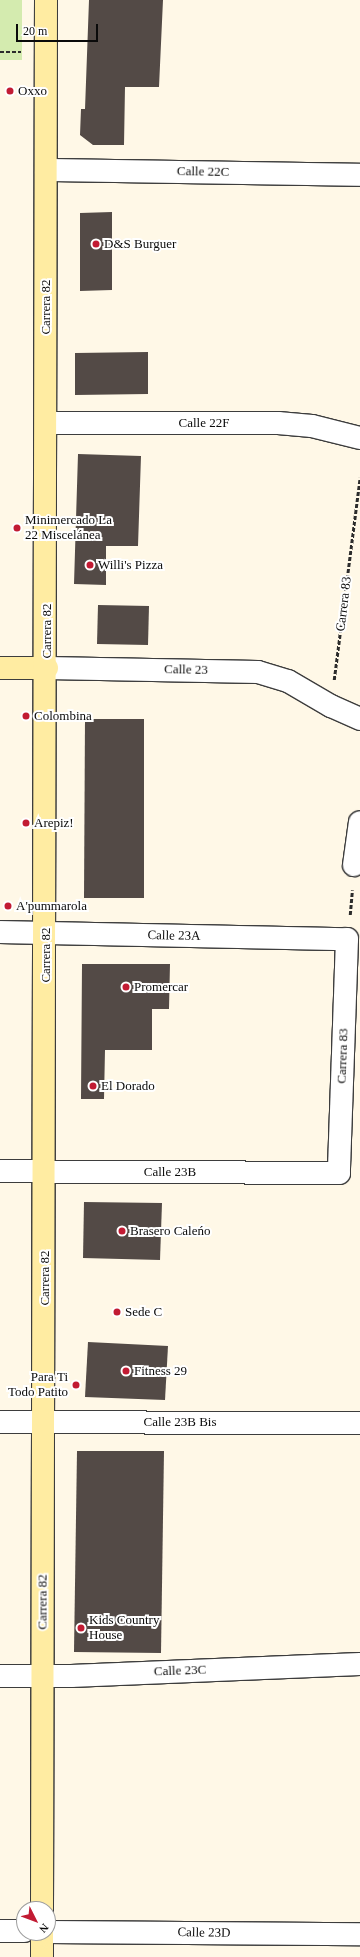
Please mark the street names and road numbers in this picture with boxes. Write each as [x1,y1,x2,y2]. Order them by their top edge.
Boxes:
street label: Calle 22C [177,164,229,180]
street label: Carrera 82 [38,279,54,335]
street label: Calle 22F [179,415,229,431]
street label: Carrera 83 [333,576,355,632]
street label: Carrera 82 [39,603,55,659]
street label: Calle 23 [164,662,208,678]
street label: Carrera 82 [38,927,54,983]
street label: Calle 23A [147,928,201,944]
street label: Carrera 83 [334,1028,352,1084]
street label: Calle 23B [144,1164,196,1180]
street label: Carrera 82 [37,1250,53,1306]
street label: Calle 23B Bis [144,1414,216,1430]
street label: Carrera 82 [35,1574,51,1630]
street label: Calle 23C [154,1662,206,1680]
street label: Calle 23D [177,1925,231,1941]

